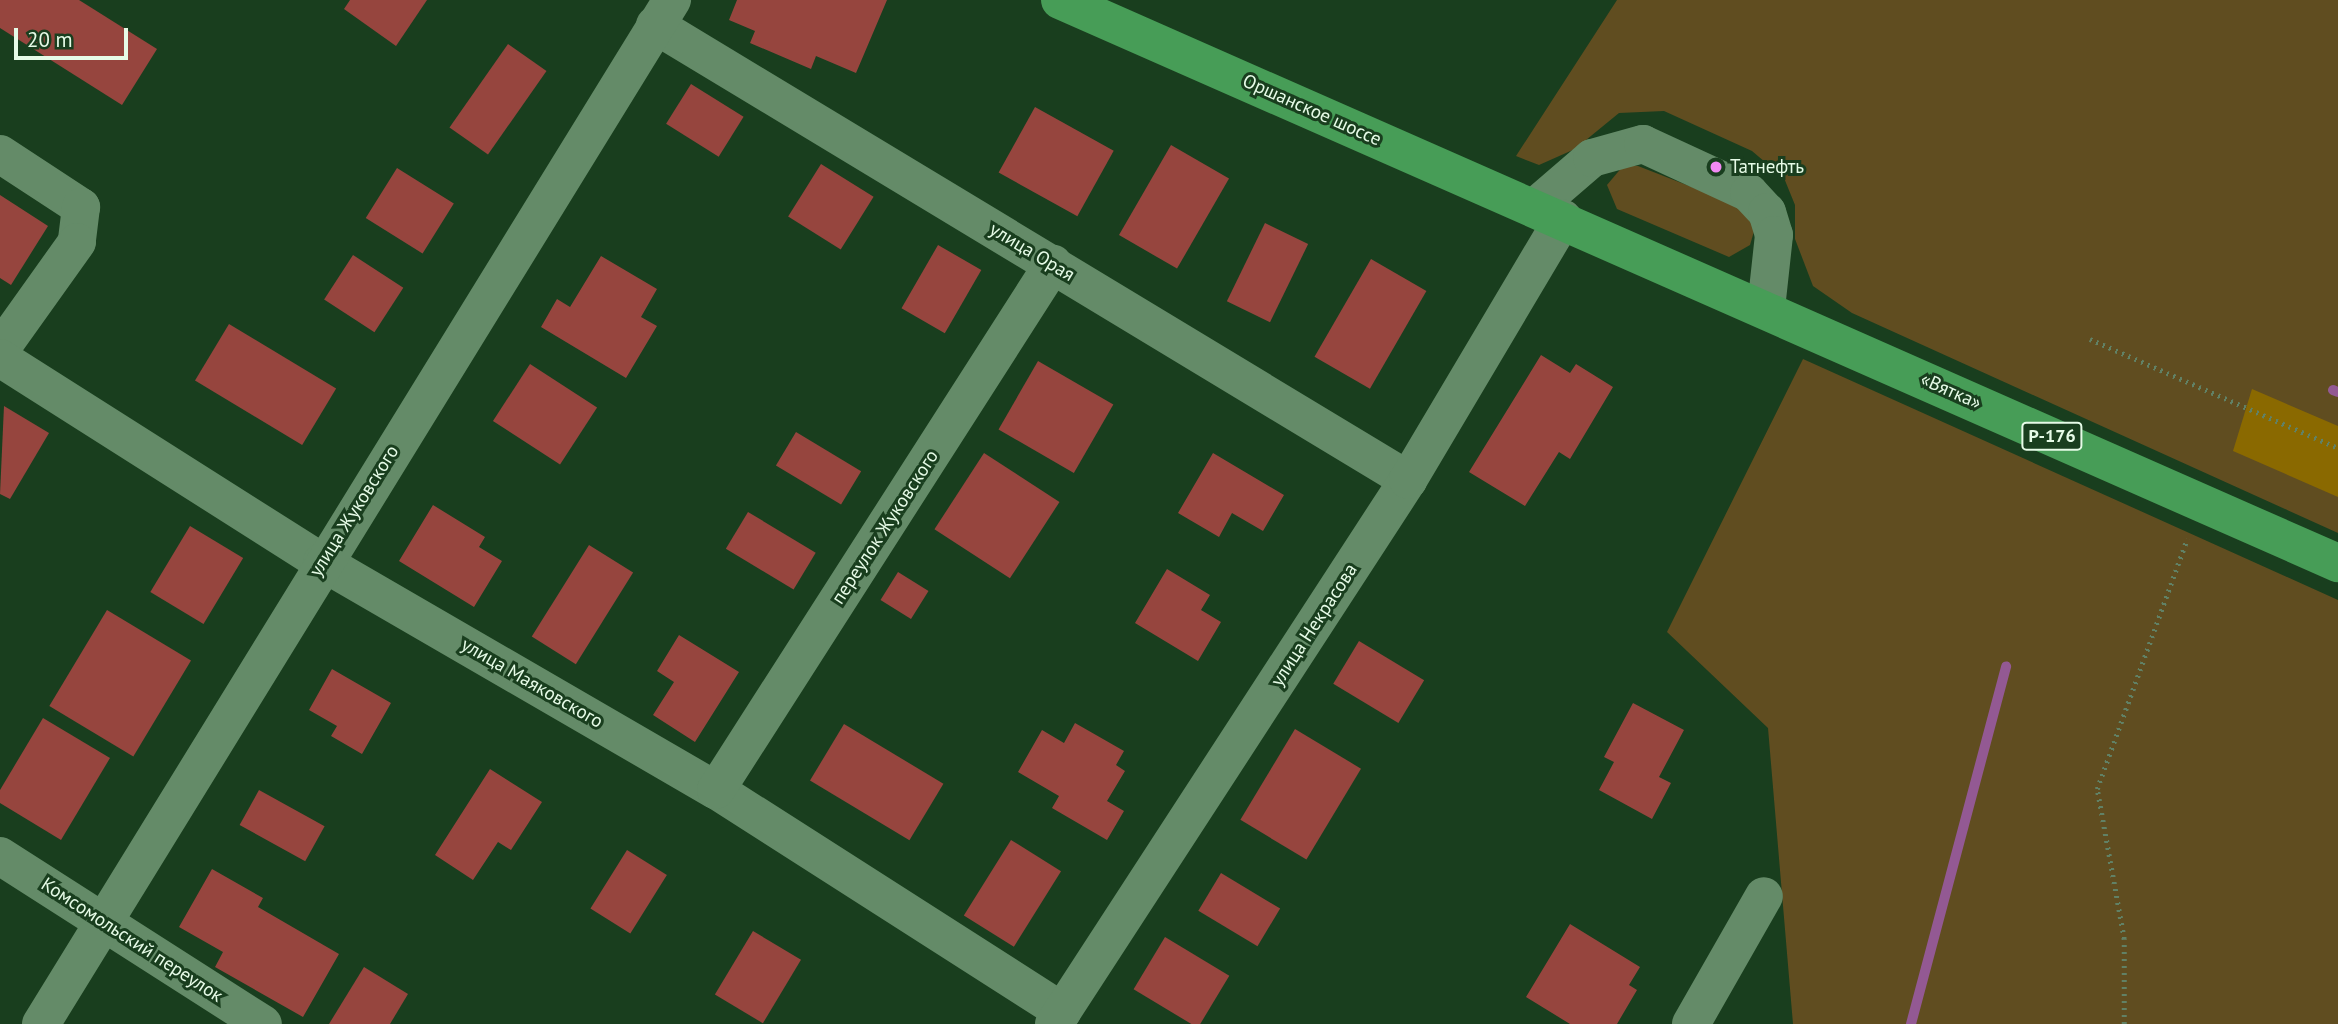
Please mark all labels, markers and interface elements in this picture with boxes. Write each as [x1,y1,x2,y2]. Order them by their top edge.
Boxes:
scale bar [18,14,131,58]
text: 20 m [27,26,73,53]
street label: Оршанское шоссе [1239,69,1385,151]
place label: Татнефть [1730,156,1804,178]
marker: Татнефть [1708,159,1724,175]
street label: улица Орая [985,218,1079,286]
street label: «Вятка» [1917,367,1985,415]
road number: Р-176 [2021,422,2084,450]
street label: улица Жуковского [304,441,404,581]
street label: переулок Жуковского [827,446,943,608]
street label: улица Некрасова [1266,559,1362,691]
street label: улица Маяковского [457,633,607,733]
street label: Комсомольский переулок [37,873,227,1007]

